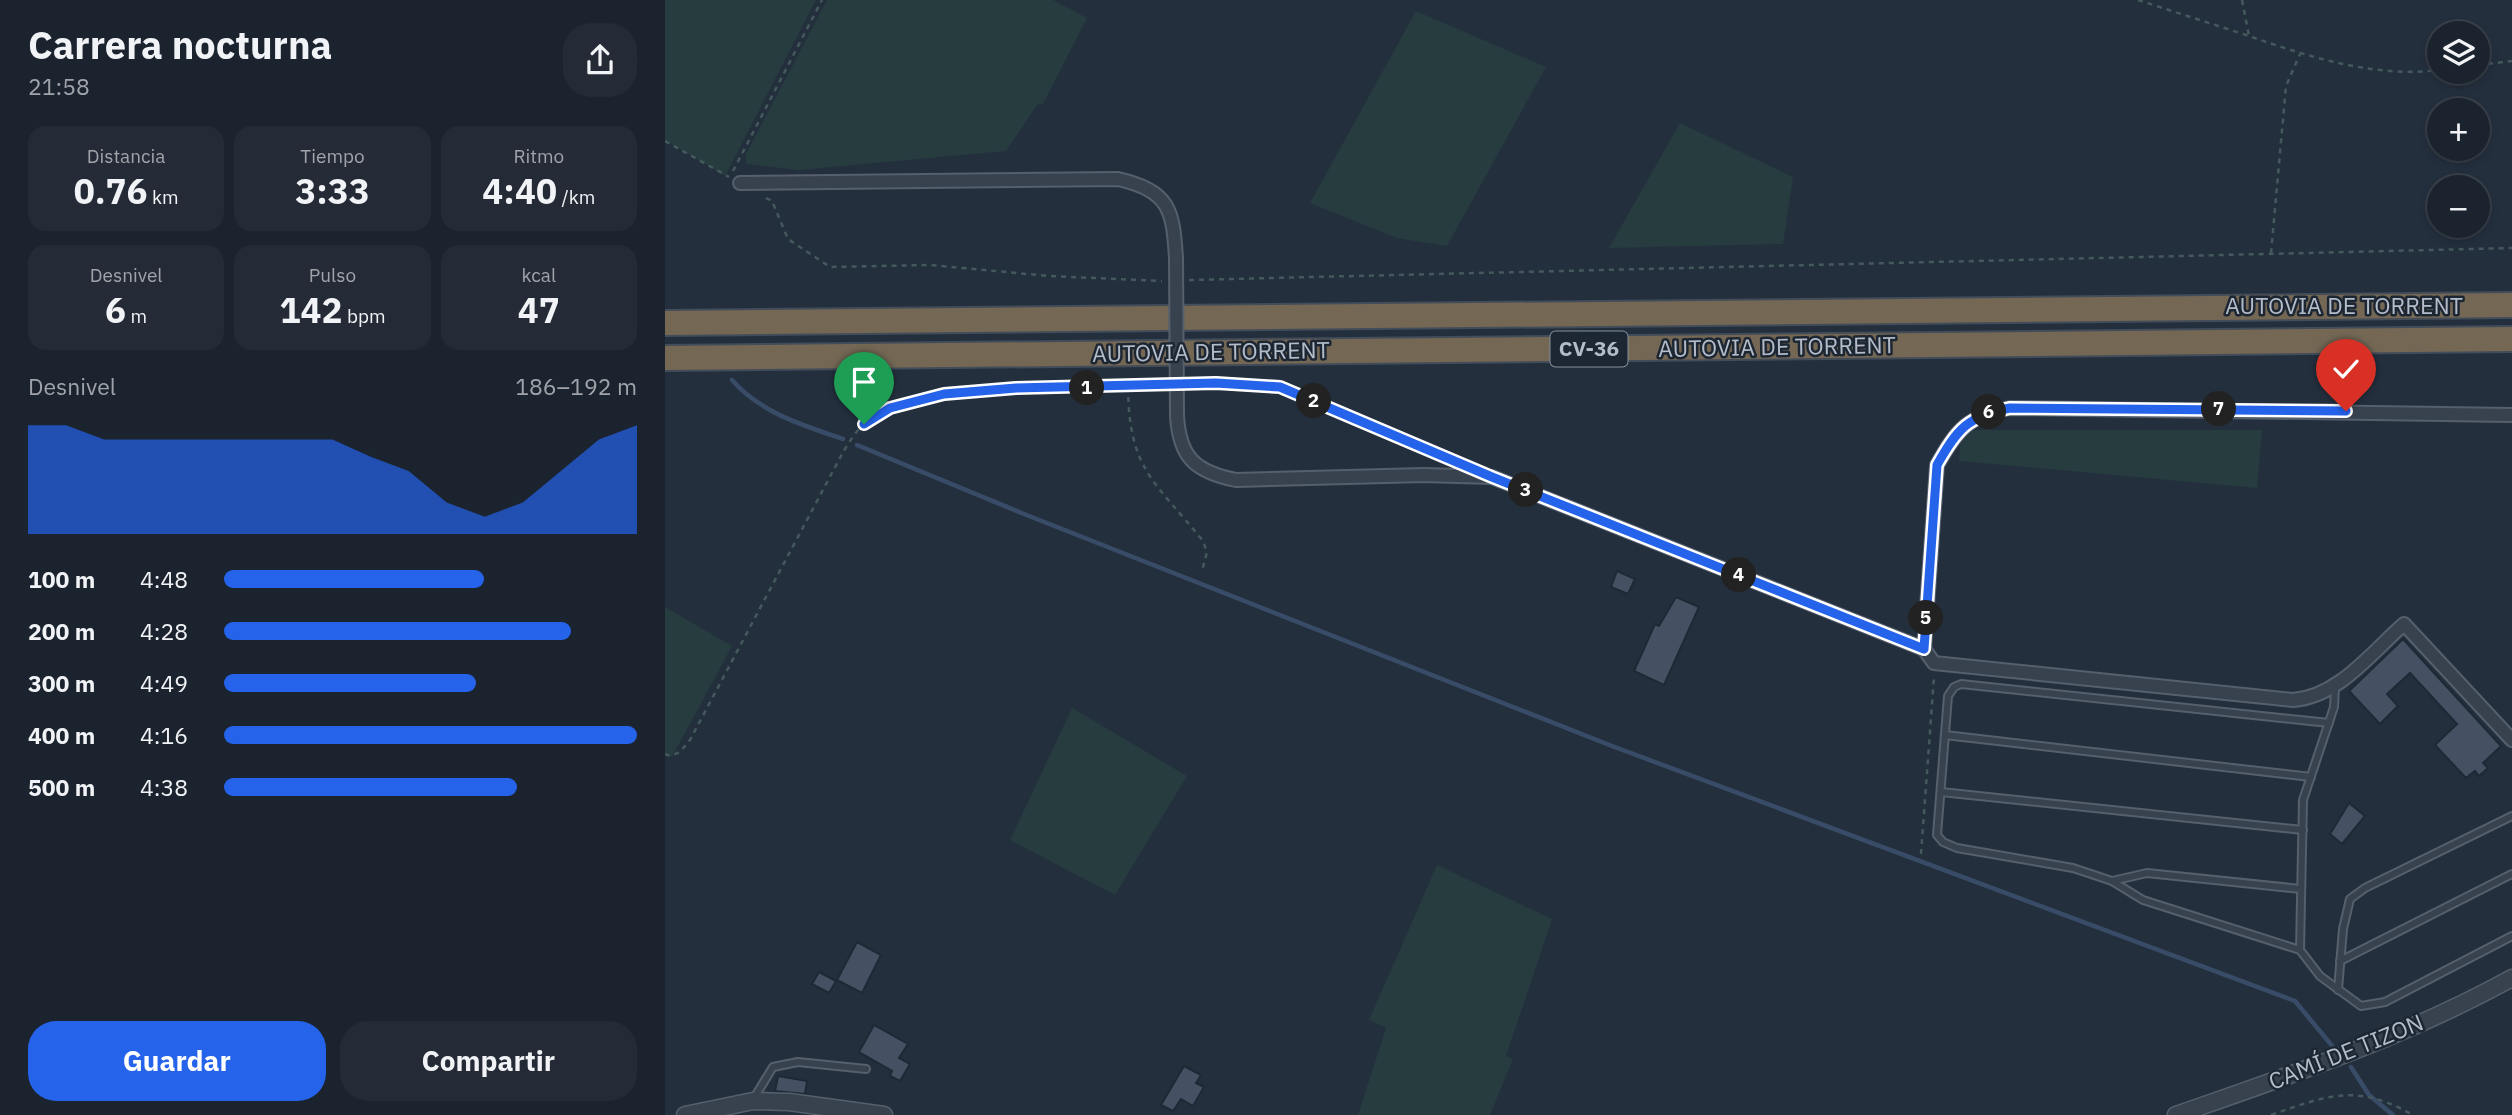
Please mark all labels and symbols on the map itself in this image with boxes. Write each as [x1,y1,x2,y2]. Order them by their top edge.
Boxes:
street label: AUTOVIA DE TORRENT [2225,290,2463,320]
street label: AUTOVIA DE TORRENT [1658,329,1896,363]
road number: CV-36 [1551,332,1627,366]
street label: AUTOVIA DE TORRENT [1092,334,1330,368]
pin [2316,339,2376,411]
pin [834,352,894,424]
pin: 1 [1069,370,1105,406]
pin: 2 [1297,384,1331,418]
pin: 7 [2201,392,2237,426]
pin: 6 [1971,394,2007,430]
pin: 3 [1509,472,1543,508]
pin: 4 [1721,558,1757,592]
pin: 5 [1909,600,1943,636]
street label: CAMÍ DE TIZON [2264,1006,2427,1096]

